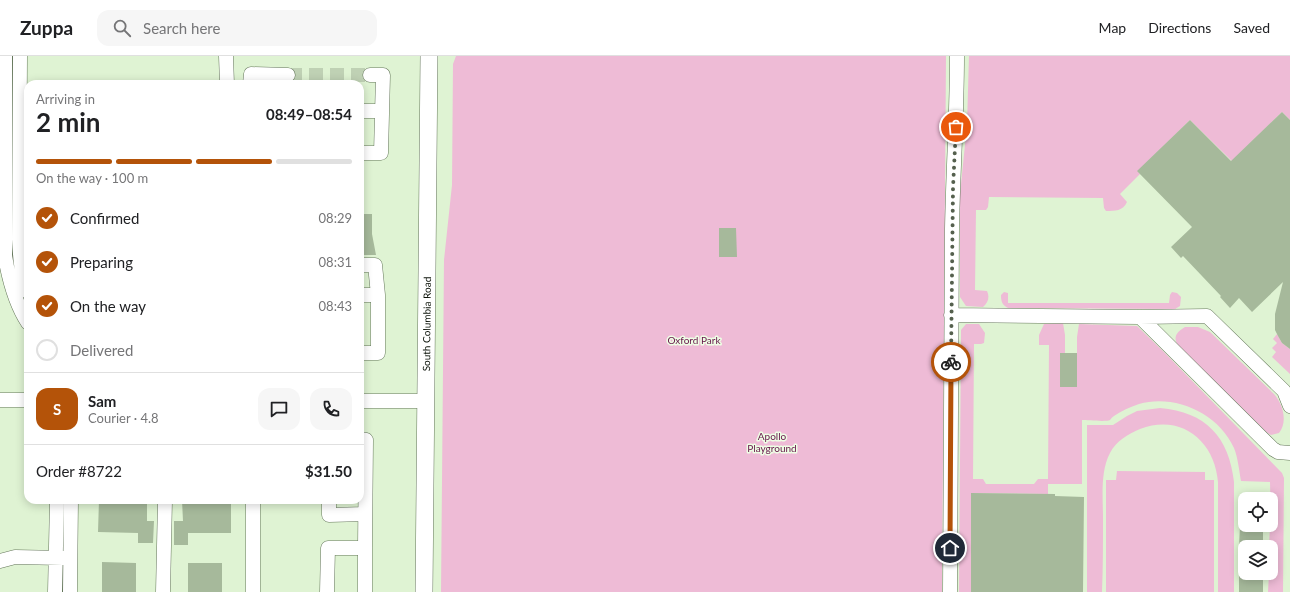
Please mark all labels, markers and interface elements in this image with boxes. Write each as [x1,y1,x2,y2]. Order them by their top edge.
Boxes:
search box [97,10,377,46]
text: Zuppa [20,16,73,39]
icon: search [111,17,133,39]
text: Search here [143,19,220,37]
text: Map [1099,19,1126,36]
text: Directions [1148,19,1211,36]
text: Saved [1233,19,1270,36]
text: Arriving in [36,91,95,107]
text: 08:49–08:54 [266,105,352,123]
text: 2 min [36,106,100,138]
pin [939,110,973,144]
icon: bag [945,116,967,138]
text: On the way · 100 m [36,170,148,186]
icon: check [36,207,58,229]
text: Confirmed [70,209,139,227]
text: 08:29 [319,210,352,226]
icon: check [36,251,58,273]
text: Preparing [70,253,133,271]
text: 08:31 [319,254,352,270]
street label: South Columbia Road [420,277,433,371]
icon: check [36,295,58,317]
text: On the way [70,297,146,315]
text: 08:43 [319,298,352,314]
park label: Oxford Park [668,334,721,346]
text: Delivered [70,341,133,359]
courier [931,342,971,382]
icon: bike [940,351,962,373]
button: chat [258,388,300,430]
button: phone [310,388,352,430]
text: Sam [88,392,116,410]
text: S [53,400,61,418]
text: Courier · 4.8 [88,410,159,426]
park label: Apollo Playground [747,430,797,454]
text: Order #8722 [36,462,122,480]
text: $31.50 [305,462,352,480]
map controls [1238,492,1278,580]
button: locate [1238,492,1278,532]
pin [933,531,967,565]
icon: home [939,537,961,559]
button: layers [1238,540,1278,580]

